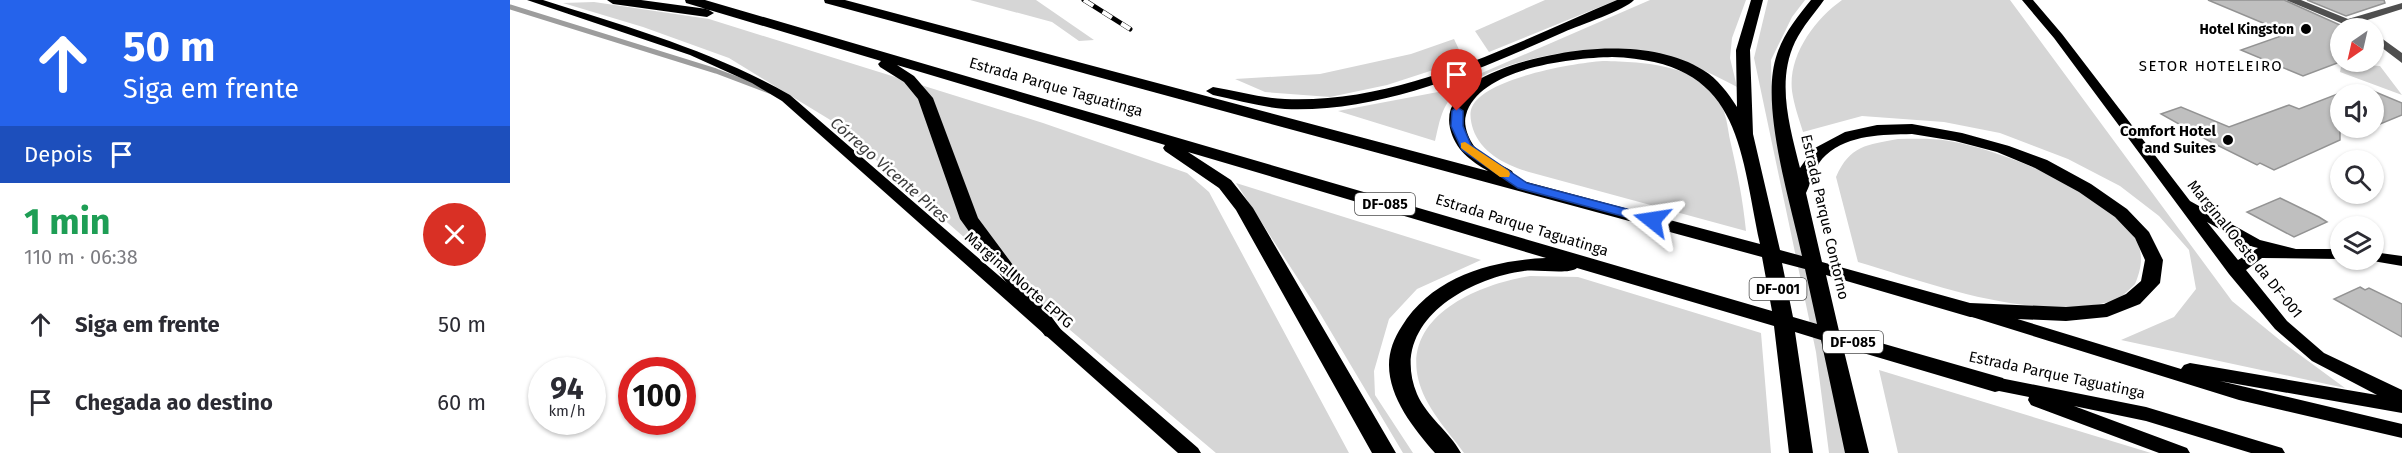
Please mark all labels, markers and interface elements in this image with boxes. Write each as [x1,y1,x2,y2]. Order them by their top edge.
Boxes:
north arrow [2330,18,2384,72]
map controls [2330,18,2384,270]
place label: Hotel Kingston [2200,21,2294,38]
text: 50 m [123,22,216,72]
marker: Hotel Kingston [2299,22,2313,36]
icon: ahead [24,24,102,102]
pin [1431,49,1482,111]
street label: Estrada Parque Taguatinga [967,54,1145,120]
district label: SETOR HOTELEIRO [2139,57,2283,75]
icon: arrive [1440,58,1473,91]
text: Siga em frente [123,73,299,105]
button: sound [2330,84,2384,138]
water label: Córrego Vicente Pires [827,113,953,227]
place label: Comfort Hotel and Suites [2120,122,2217,157]
street label: Estrada Parque Contorno [1797,133,1853,301]
marker: Comfort Hotel and Suites [2221,133,2235,147]
icon: arrive [105,138,138,171]
text: Depois [24,141,93,168]
button: search [2330,150,2384,204]
street label: Marginal Oeste da DF-001 [2184,176,2306,322]
position arrow [1620,188,1684,252]
street label: Estrada Parque Taguatinga [1433,190,1611,260]
road number: DF-085 [1355,193,1415,215]
text: 1 min [24,200,111,244]
button: close [423,203,486,266]
button: layers [2330,216,2384,270]
street label: Marginal Norte EPTG [961,228,1077,332]
text: 110 m · 06:38 [24,245,138,269]
road number: DF-001 [1750,278,1806,300]
icon: ahead [24,308,57,341]
text: Siga em frente [75,311,220,338]
text: 50 m [438,311,486,338]
road number: DF-085 [1823,331,1883,353]
street label: Estrada Parque Taguatinga [1967,348,2147,402]
speed limit sign: 100 [618,357,696,435]
text: 94 [550,371,584,407]
icon: arrive [24,386,57,419]
text: Chegada ao destino [75,389,273,416]
text: 60 m [437,389,486,416]
text: km/h [548,402,586,420]

